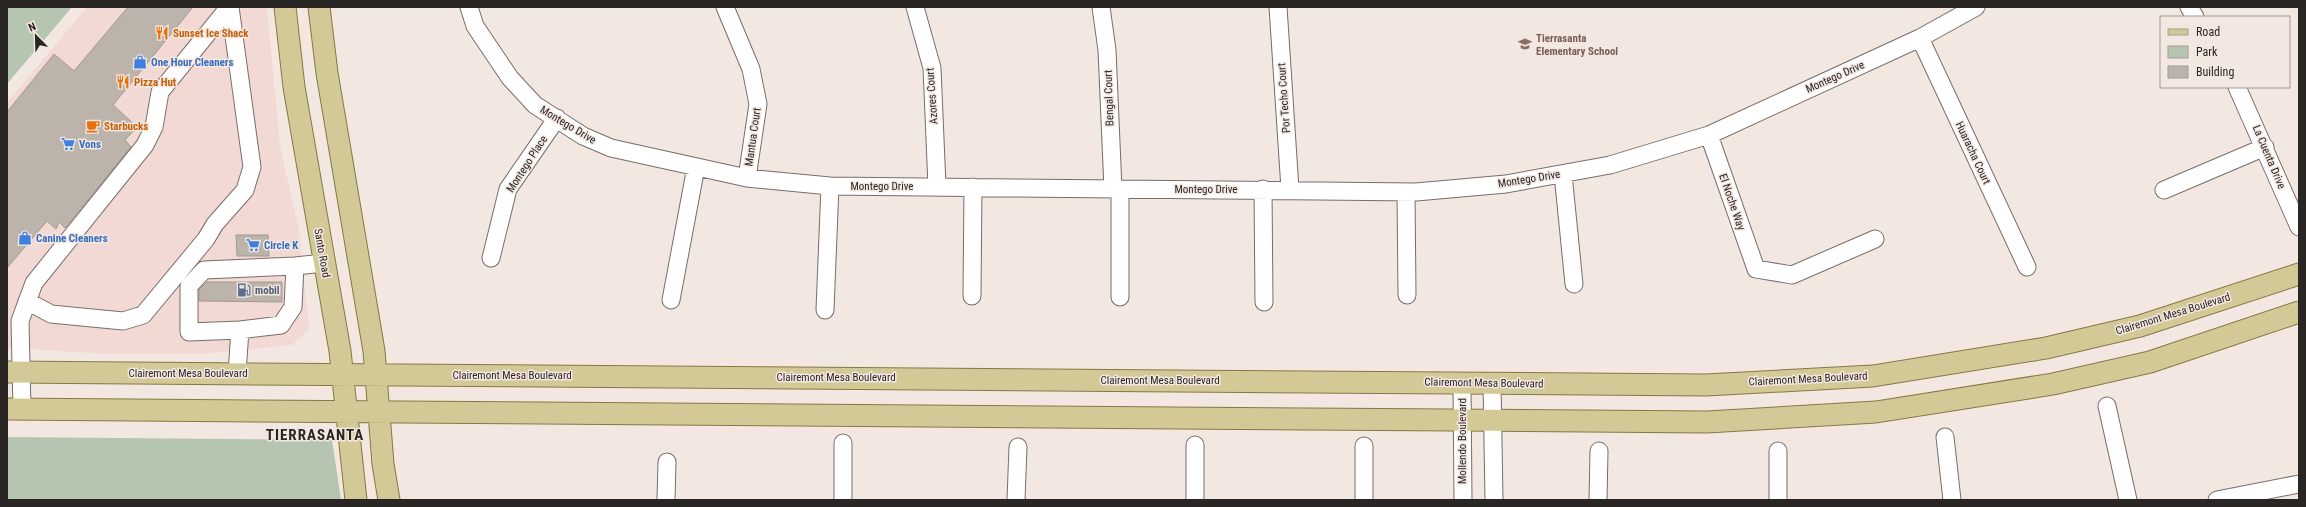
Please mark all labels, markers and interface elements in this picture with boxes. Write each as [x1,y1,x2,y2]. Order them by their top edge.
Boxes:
north arrow [16,16,56,56]
legend [2160,16,2290,88]
text: N [27,20,38,35]
restaurant icon: Sunset Ice Shack [154,25,170,41]
text: Road [2196,25,2220,39]
place label: Sunset Ice Shack [173,27,249,40]
place label: Tierrasanta Elementary School [1536,32,1618,58]
school or university icon: Tierrasanta Elementary School [1517,36,1533,52]
text: Park [2196,45,2218,59]
shop icon: One Hour Cleaners [132,54,148,70]
place label: One Hour Cleaners [151,56,233,69]
street label: Montego Drive [1804,58,1866,96]
street label: Por Techo Court [1275,63,1293,133]
text: Building [2196,65,2234,79]
street label: Azores Court [924,67,940,125]
street label: Bengal Court [1102,70,1116,126]
restaurant icon: Pizza Hut [115,74,131,90]
place label: Pizza Hut [134,76,177,89]
street label: Montego Drive [538,103,598,147]
street label: Mantua Court [742,107,764,167]
cafe icon: Starbucks [85,118,101,134]
street label: Huaracha Court [1953,119,1993,187]
place label: Starbucks [104,120,148,133]
street label: La Cuenta Drive [2250,123,2288,191]
street label: Montego Place [504,133,550,195]
supermarket icon: Vons [60,136,76,152]
place label: Vons [79,138,101,151]
street label: Montego Drive [1497,168,1561,190]
street label: El Noche Way [1716,172,1748,232]
street label: Montego Drive [851,180,914,193]
street label: Montego Drive [1175,183,1238,196]
street label: Santo Road [311,227,333,279]
shop icon: Canine Cleaners [17,230,33,246]
place label: Canine Cleaners [36,232,108,245]
supermarket icon: Circle K [245,237,261,253]
place label: Circle K [264,239,299,252]
fuel station icon: mobil [236,282,252,298]
place label: mobil [255,284,280,297]
street label: Clairemont Mesa Boulevard [2114,290,2232,338]
street label: Clairemont Mesa Boulevard [128,367,248,380]
street label: Clairemont Mesa Boulevard [452,369,572,382]
street label: Clairemont Mesa Boulevard [1748,369,1868,389]
street label: Clairemont Mesa Boulevard [776,371,896,384]
street label: Clairemont Mesa Boulevard [1100,374,1220,387]
street label: Clairemont Mesa Boulevard [1424,375,1544,391]
street label: Mollendo Boulevard [1456,398,1469,484]
district label: TIERRASANTA [266,426,364,444]

